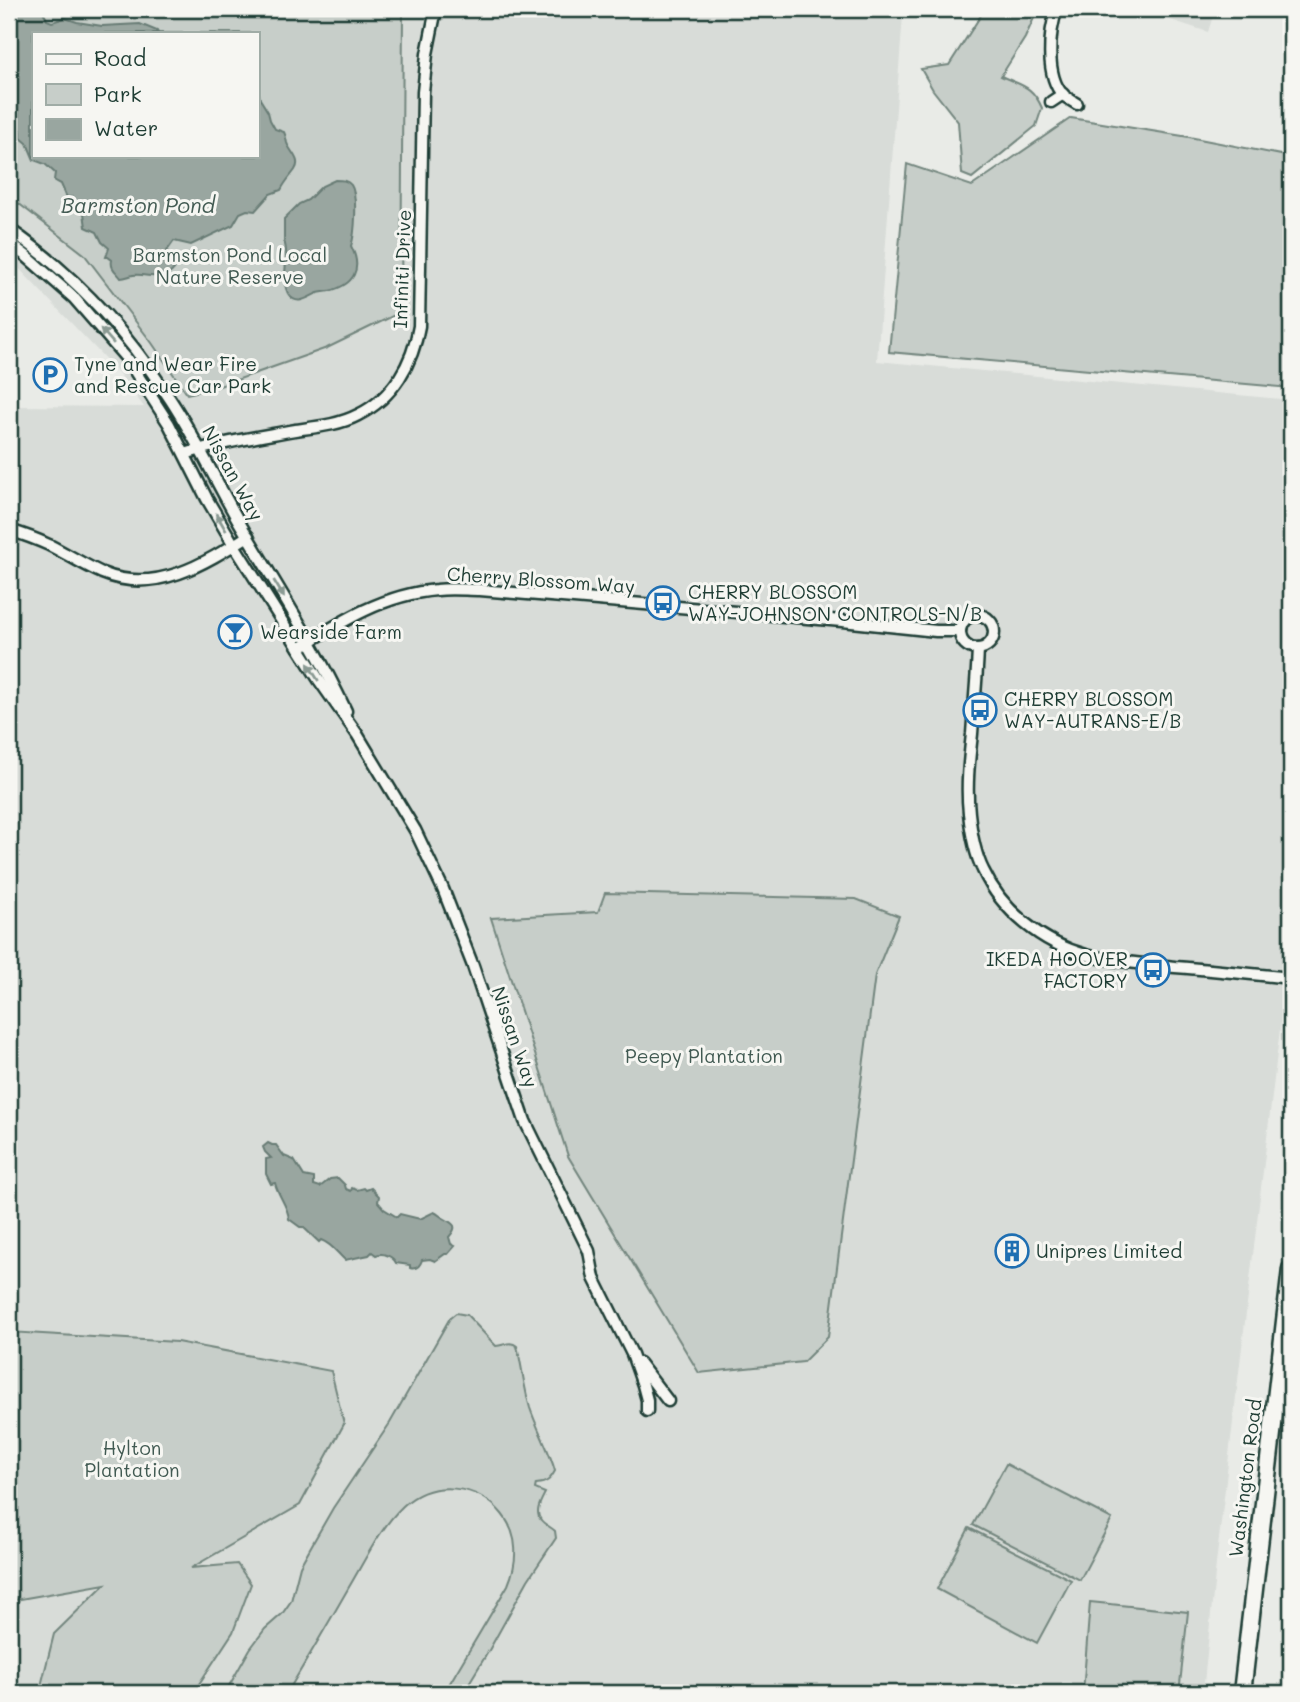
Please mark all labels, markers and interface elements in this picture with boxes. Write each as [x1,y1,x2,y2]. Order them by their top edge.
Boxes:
legend [32,32,259,158]
text: Road [94,44,146,71]
text: Park [94,80,142,107]
text: Water [94,114,158,141]
water label: Barmston Pond [61,191,217,218]
street label: Infiniti Drive [387,209,416,329]
park label: Barmston Pond Local Nature Reserve [133,242,327,289]
one-way arrow [99,327,115,345]
place label: Tyne and Wear Fire and Rescue Car Park [74,351,271,398]
parking icon: Tyne and Wear Fire and Rescue Car Park [31,356,69,394]
street label: Nissan Way [197,421,270,525]
one-way arrow [214,512,227,531]
street label: Cherry Blossom Way [446,560,636,599]
one-way arrow [273,579,285,598]
place label: CHERRY BLOSSOM WAY-JOHNSON CONTROLS-N/B [688,579,982,626]
bus stop icon: CHERRY BLOSSOM WAY-JOHNSON CONTROLS-N/B [644,584,682,622]
bar icon: Wearside Farm [216,613,254,651]
place label: Wearside Farm [260,619,402,644]
one-way arrow [307,662,320,681]
place label: CHERRY BLOSSOM WAY-AUTRANS-E/B [1004,686,1181,733]
bus stop icon: CHERRY BLOSSOM WAY-AUTRANS-E/B [961,691,999,729]
place label: IKEDA HOOVER FACTORY [986,946,1128,993]
bus stop icon: IKEDA HOOVER FACTORY [1134,951,1172,989]
street label: Nissan Way [487,983,544,1091]
park label: Peepy Plantation [625,1043,783,1068]
building icon: Unipres Limited [993,1232,1031,1270]
place label: Unipres Limited [1036,1238,1182,1263]
street label: Washington Road [1222,1397,1267,1559]
park label: Hylton Plantation [85,1435,179,1482]

